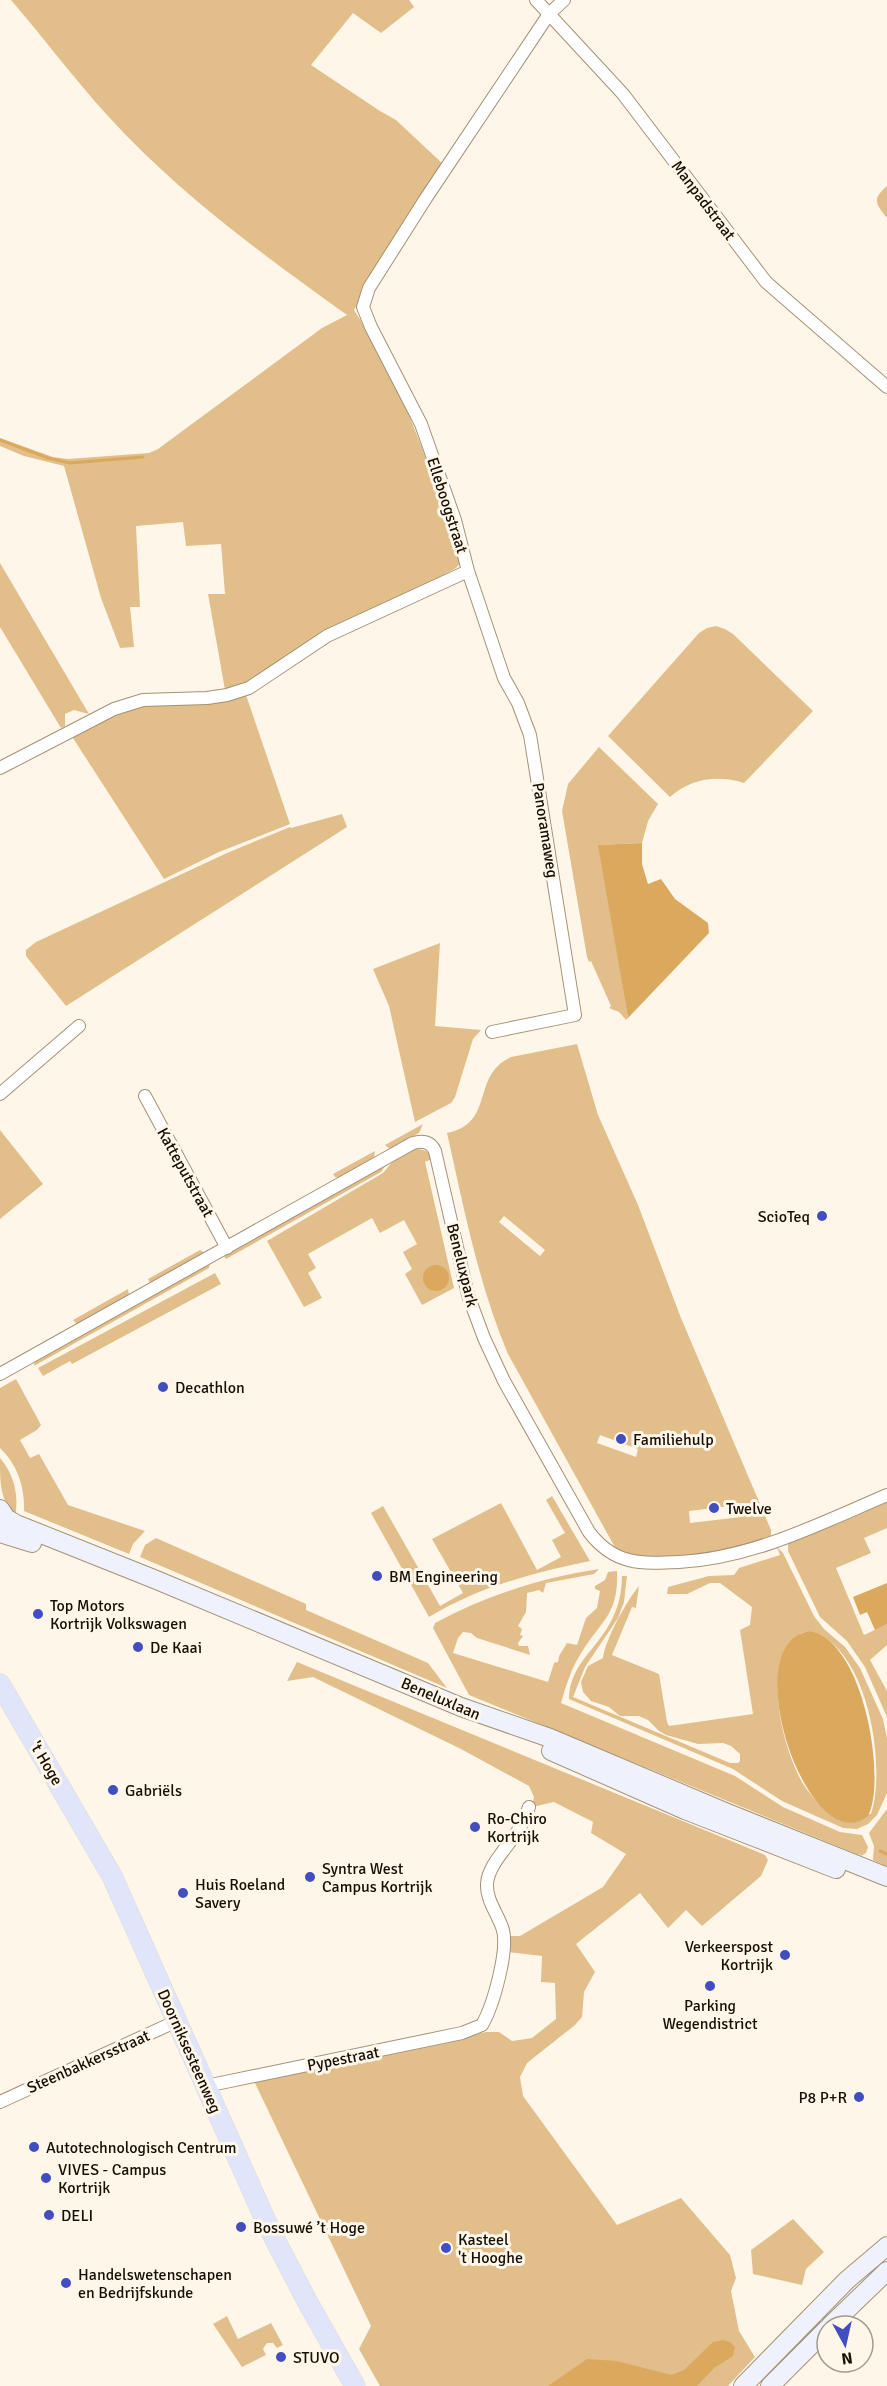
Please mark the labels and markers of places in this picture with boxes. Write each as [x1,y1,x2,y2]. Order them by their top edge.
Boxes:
place label: ScioTeq [758,1207,810,1227]
marker: ScioTeq [815,1209,829,1223]
place label: Decathlon [175,1378,245,1398]
marker: Decathlon [156,1380,170,1394]
place label: Familiehulp [633,1430,714,1450]
marker: Familiehulp [614,1432,628,1446]
place label: Twelve [726,1499,772,1519]
marker: Twelve [707,1501,721,1515]
place label: BM Engineering [389,1567,498,1587]
marker: BM Engineering [370,1569,384,1583]
place label: Top Motors Kortrijk Volkswagen [50,1596,187,1634]
marker: Top Motors Kortrijk Volkswagen [31,1607,45,1621]
place label: De Kaai [150,1638,202,1658]
marker: De Kaai [131,1640,145,1654]
place label: Gabriëls [125,1781,182,1801]
marker: Gabriëls [106,1783,120,1797]
place label: Ro-Chiro Kortrijk [487,1809,547,1847]
marker: Ro-Chiro Kortrijk [468,1820,482,1834]
place label: Syntra West Campus Kortrijk [322,1859,433,1897]
marker: Syntra West Campus Kortrijk [303,1870,317,1884]
place label: Huis Roeland Savery [195,1875,285,1913]
marker: Huis Roeland Savery [176,1886,190,1900]
place label: Verkeerspost Kortrijk [685,1937,773,1975]
marker: Verkeerspost Kortrijk [778,1948,792,1962]
marker: Parking Wegendistrict [703,1979,717,1993]
place label: Parking Wegendistrict [662,1996,758,2034]
place label: P8 P+R [798,2088,847,2108]
marker: P8 P+R [852,2090,866,2104]
place label: Autotechnologisch Centrum [46,2138,236,2158]
marker: Autotechnologisch Centrum [27,2140,41,2154]
place label: VIVES - Campus Kortrijk [58,2160,166,2198]
marker: VIVES - Campus Kortrijk [39,2171,53,2185]
place label: DELI [61,2206,93,2226]
marker: DELI [42,2208,56,2222]
place label: Bossuwé ’t Hoge [253,2218,365,2238]
marker: Bossuwé ’t Hoge [234,2220,248,2234]
place label: Kasteel 't Hooghe [458,2230,523,2268]
marker: Kasteel 't Hooghe [439,2241,453,2255]
place label: Handelswetenschapen en Bedrijfskunde [78,2265,232,2303]
marker: Handelswetenschapen en Bedrijfskunde [59,2276,73,2290]
place label: STUVO [293,2348,340,2368]
marker: STUVO [274,2350,288,2364]

